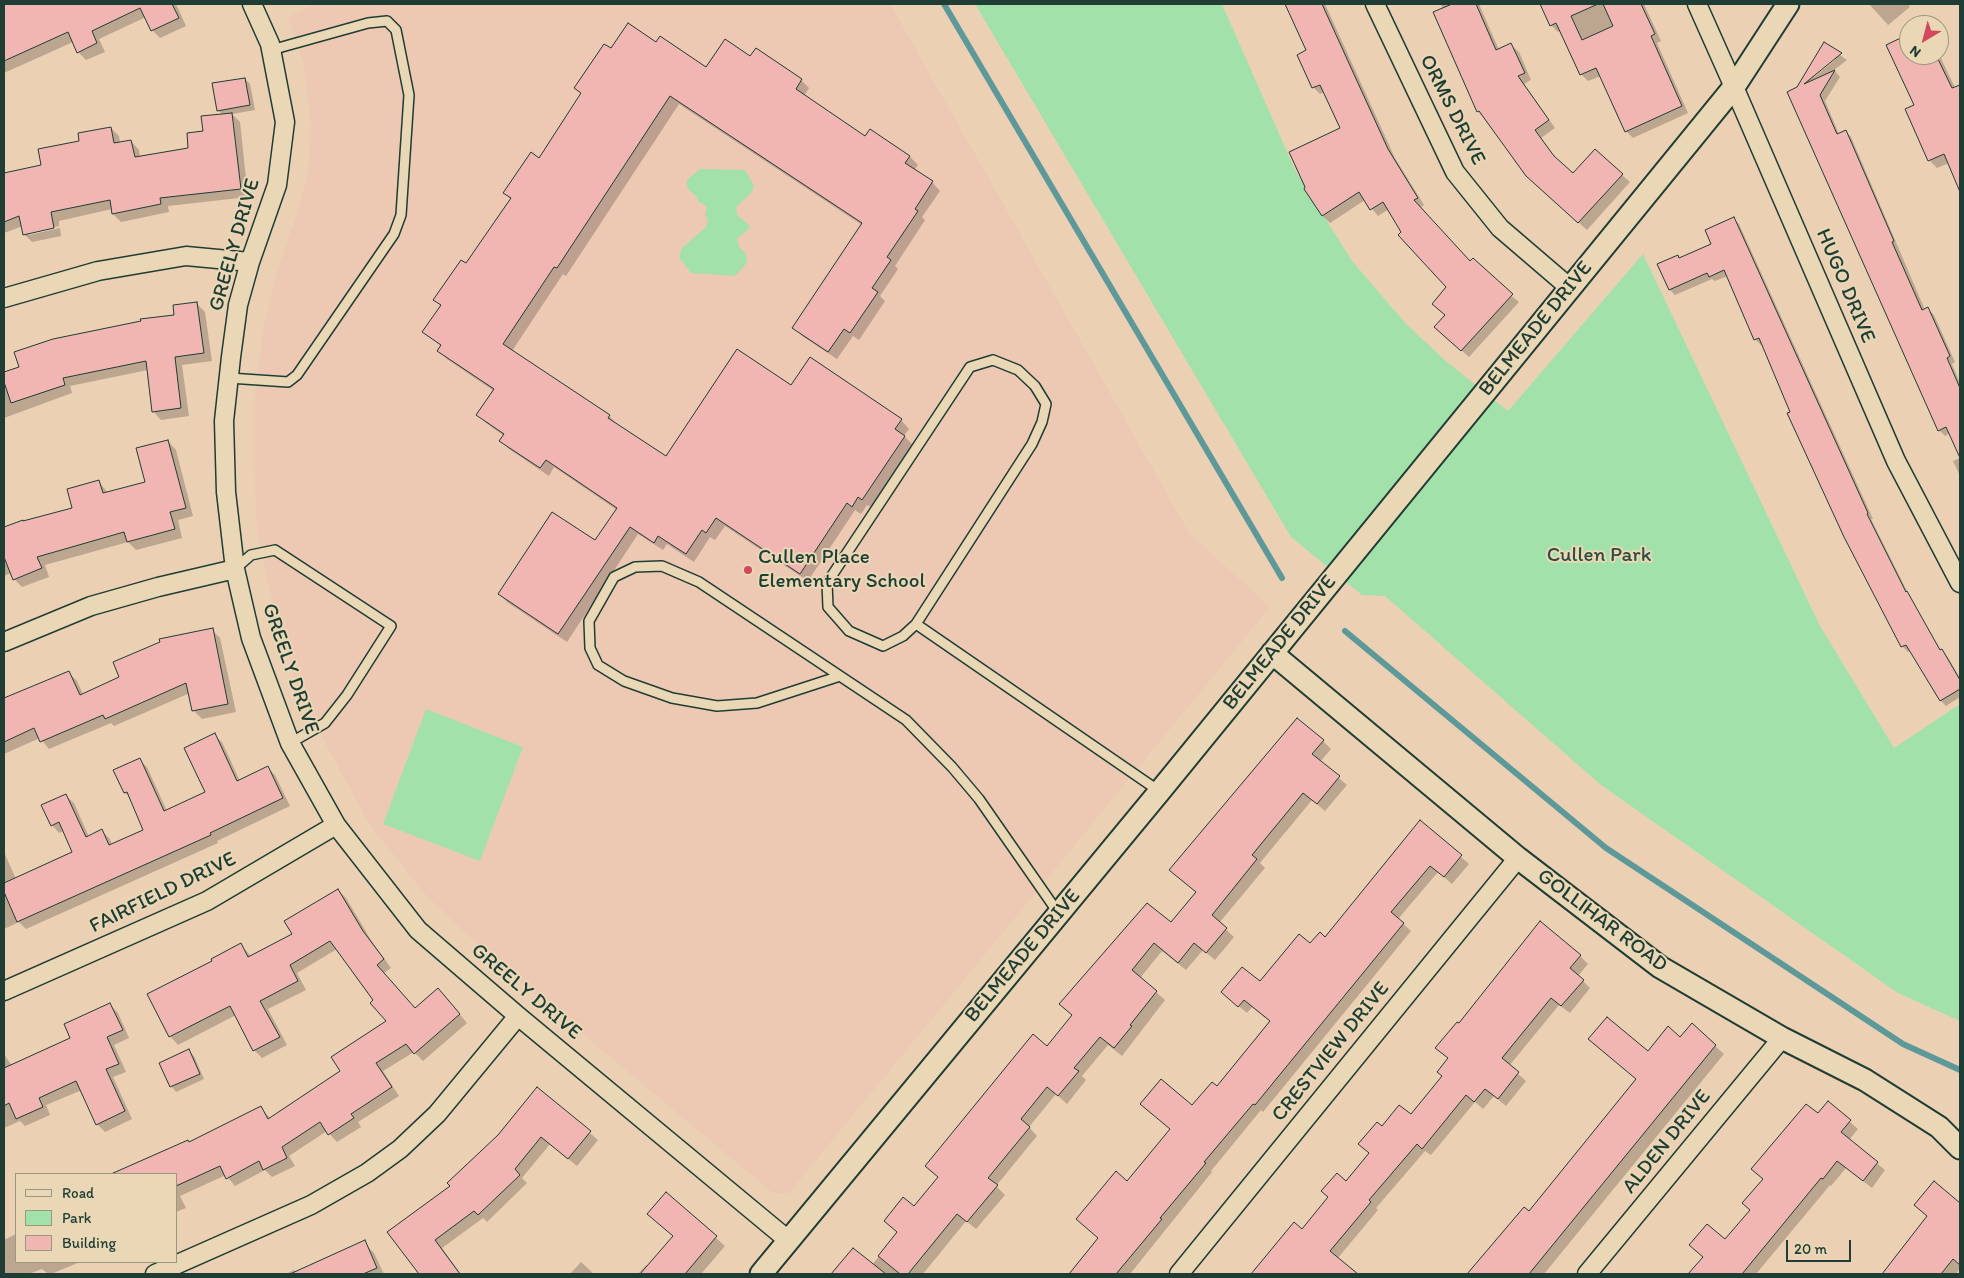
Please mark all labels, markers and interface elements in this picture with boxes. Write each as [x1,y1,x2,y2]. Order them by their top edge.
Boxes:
north arrow [1899,15,1949,65]
text: N [1906,42,1924,61]
street label: ORMS DRIVE [1413,51,1491,169]
street label: GREELY DRIVE [204,176,266,314]
street label: HUGO DRIVE [1810,225,1880,347]
street label: BELMEADE DRIVE [1474,256,1598,402]
park label: Cullen Park [1547,543,1651,569]
place label: Cullen Place Elementary School [758,545,925,595]
marker: Cullen Place Elementary School [742,564,754,576]
street label: BELMEADE DRIVE [1218,570,1342,716]
street label: GREELY DRIVE [256,600,324,738]
street label: FAIRFIELD DRIVE [86,847,240,939]
street label: GOLLIHAR ROAD [1532,864,1672,978]
street label: BELMEADE DRIVE [960,884,1086,1028]
street label: GREELY DRIVE [465,938,587,1046]
street label: CRESTVIEW DRIVE [1267,977,1395,1127]
street label: ALDEN DRIVE [1617,1085,1717,1199]
legend [15,1173,178,1263]
text: Road [62,1184,94,1202]
text: Park [62,1209,92,1227]
scale bar [1789,1230,1854,1262]
text: Building [62,1234,116,1252]
text: 20 m [1794,1240,1827,1258]

